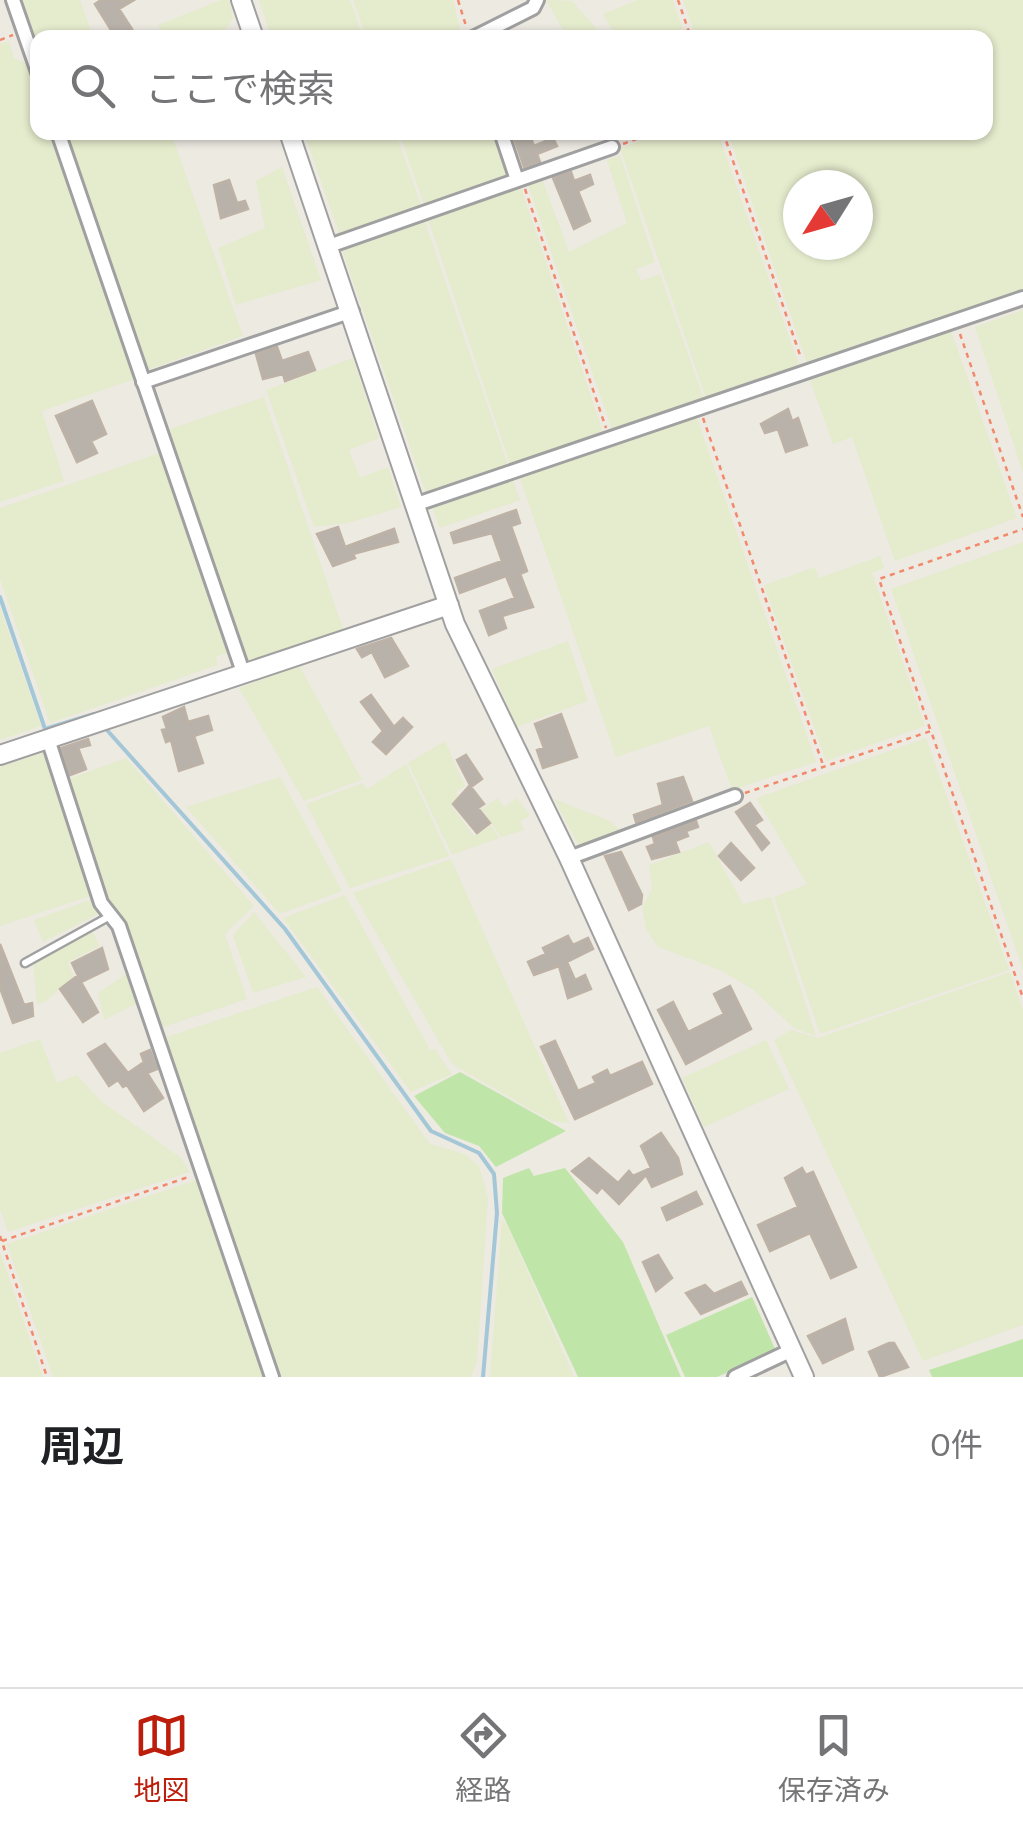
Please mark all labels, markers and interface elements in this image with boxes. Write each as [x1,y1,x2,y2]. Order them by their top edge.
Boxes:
search box [30,30,993,140]
icon: search [65,58,120,113]
text: ここで検索 [145,63,335,110]
north arrow [783,170,873,260]
text: 周辺 [40,1418,124,1470]
text: 0件 [930,1423,983,1463]
tab: 地図 [133,1708,189,1808]
tab: 経路 [455,1708,512,1808]
tab: 保存済み [778,1708,890,1808]

